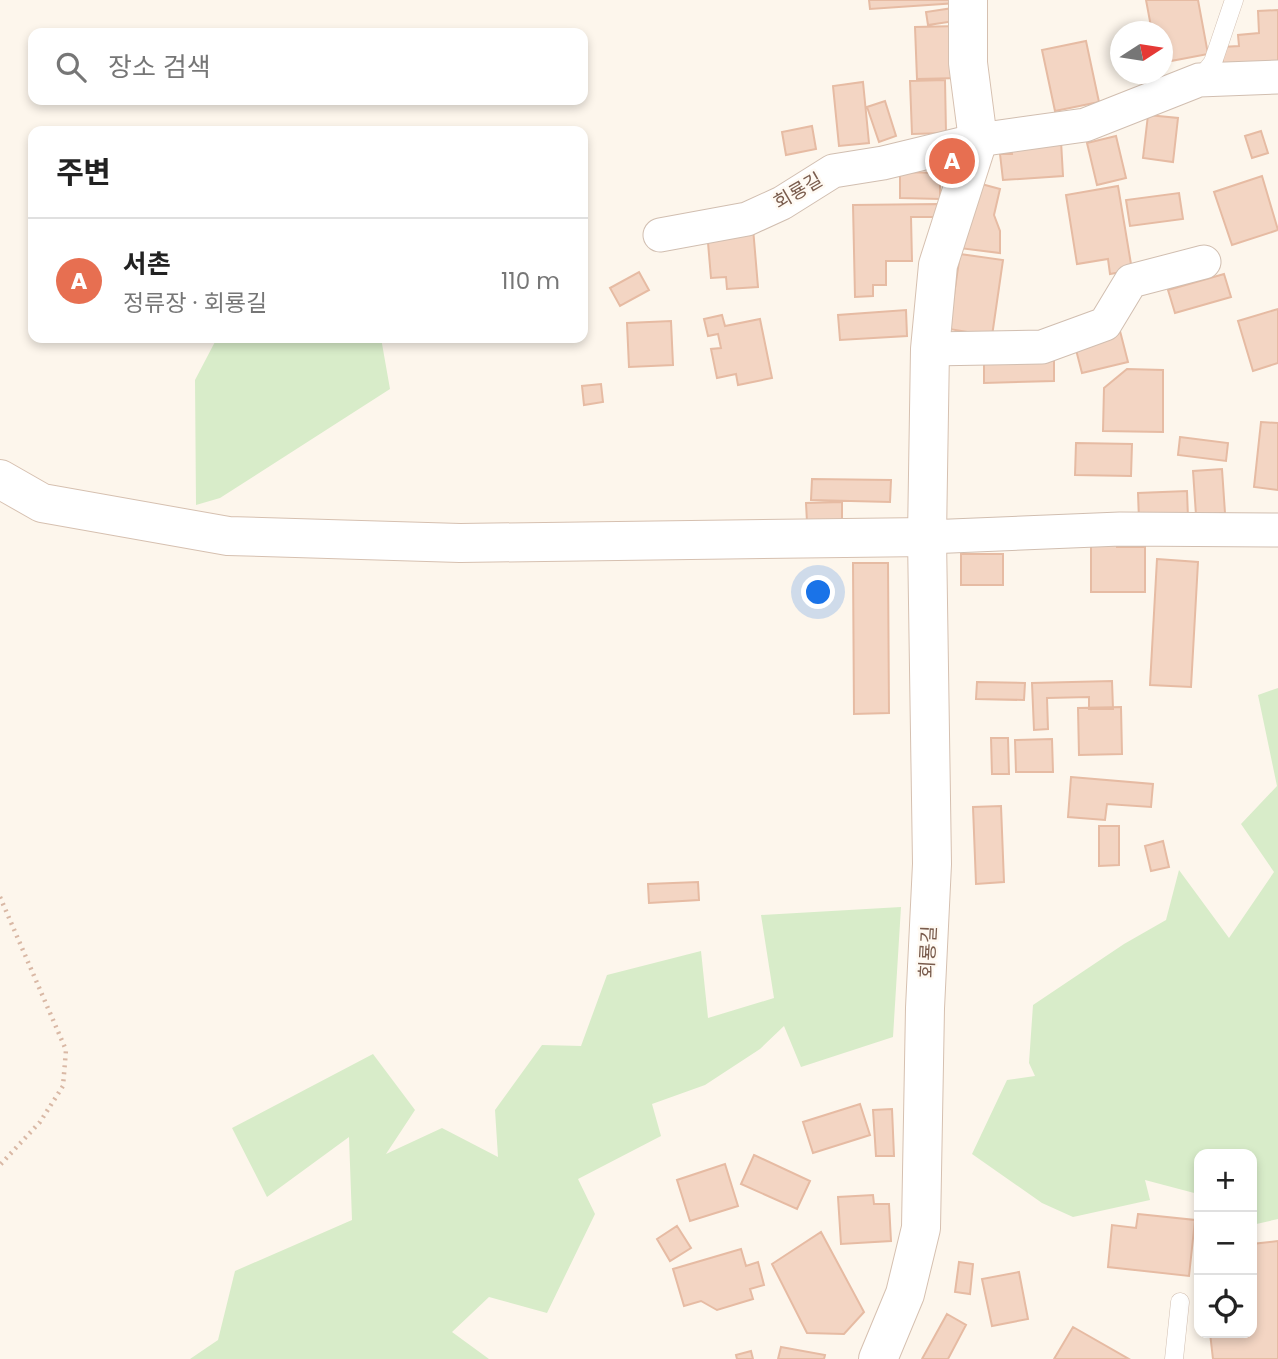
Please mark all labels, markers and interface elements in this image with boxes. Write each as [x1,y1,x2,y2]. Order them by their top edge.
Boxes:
north arrow [1110,21,1173,84]
search box [28,28,588,105]
icon: search [52,48,90,86]
text: 장소 검색 [108,49,211,85]
pin: A [929,135,975,187]
text: 주변 [56,151,111,194]
street label: 회룡길 [769,166,827,216]
text: 서촌 [123,246,171,282]
text: A [71,265,87,297]
text: 110 m [501,265,560,297]
text: 정류장 · 회룡길 [123,287,267,319]
your location [801,575,835,609]
street label: 회룡길 [913,925,943,979]
map controls [1194,1149,1257,1338]
button: + [1194,1149,1257,1212]
button: − [1194,1212,1257,1275]
button: locate [1194,1275,1257,1338]

